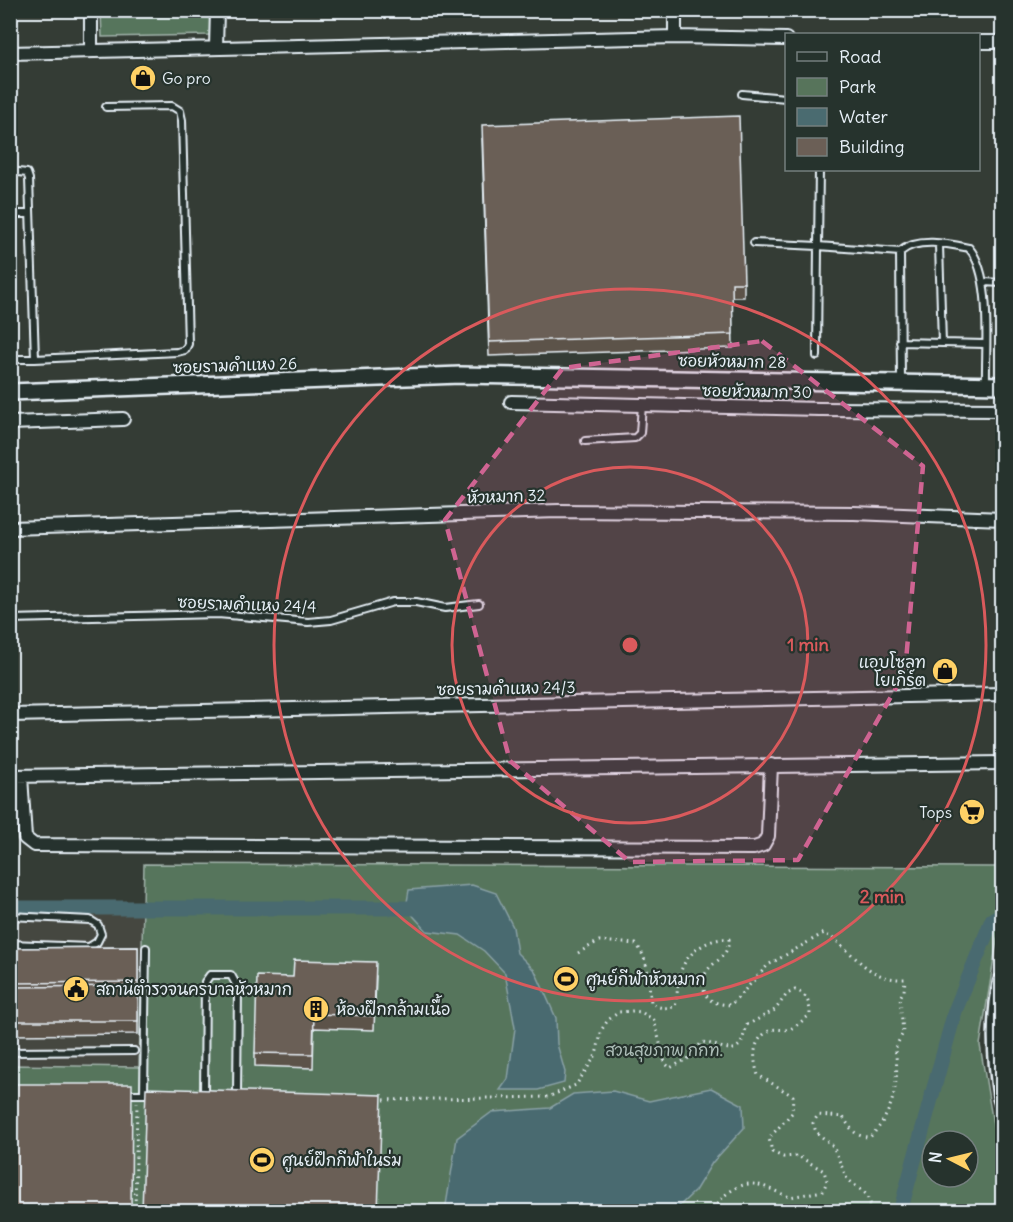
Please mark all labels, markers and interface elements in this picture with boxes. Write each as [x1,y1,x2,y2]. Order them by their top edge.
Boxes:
legend [785,33,980,171]
text: Road [839,45,882,68]
shop icon: Go pro [128,63,158,93]
place label: Go pro [162,68,211,88]
text: Park [839,75,876,98]
text: Water [839,105,889,128]
text: Building [839,135,904,158]
street label: ซอยหัวหมาก 28 [678,350,786,372]
street label: ซอยรามคำแหง 26 [173,353,297,377]
street label: ซอยหัวหมาก 30 [702,380,812,402]
street label: หัวหมาก 32 [466,485,546,507]
street label: ซอยรามคำแหง 24/4 [177,592,317,616]
text: 1 min [787,633,829,656]
centre of rings [620,635,640,655]
place label: แอบโซลูท โยเกิร์ต [859,651,926,690]
shop icon: แอบโซลูท โยเกิร์ต [930,656,960,686]
street label: ซอยรามคำแหง 24/3 [436,677,576,699]
supermarket icon: Tops [957,797,987,827]
place label: Tops [919,802,952,822]
text: 2 min [860,885,905,908]
sports icon: ศูนย์กีฬาหัวหมาก [551,964,581,994]
place label: ศูนย์กีฬาหัวหมาก [586,968,705,992]
public building icon: สถานีตำรวจนครบาลหัวหมาก [61,974,91,1004]
place label: สถานีตำรวจนครบาลหัวหมาก [96,979,292,999]
building icon: ห้องฝึกกล้ามเนื้อ [301,994,331,1024]
place label: ห้องฝึกกล้ามเนื้อ [336,994,451,1019]
park label: สวนสุขภาพ กกท. [605,1040,723,1063]
north arrow [920,1129,980,1189]
sports icon: ศูนย์ฝึกกีฬาในร่ม [247,1145,277,1175]
place label: ศูนย์ฝึกกีฬาในร่ม [282,1149,402,1173]
text: N [925,1150,946,1164]

